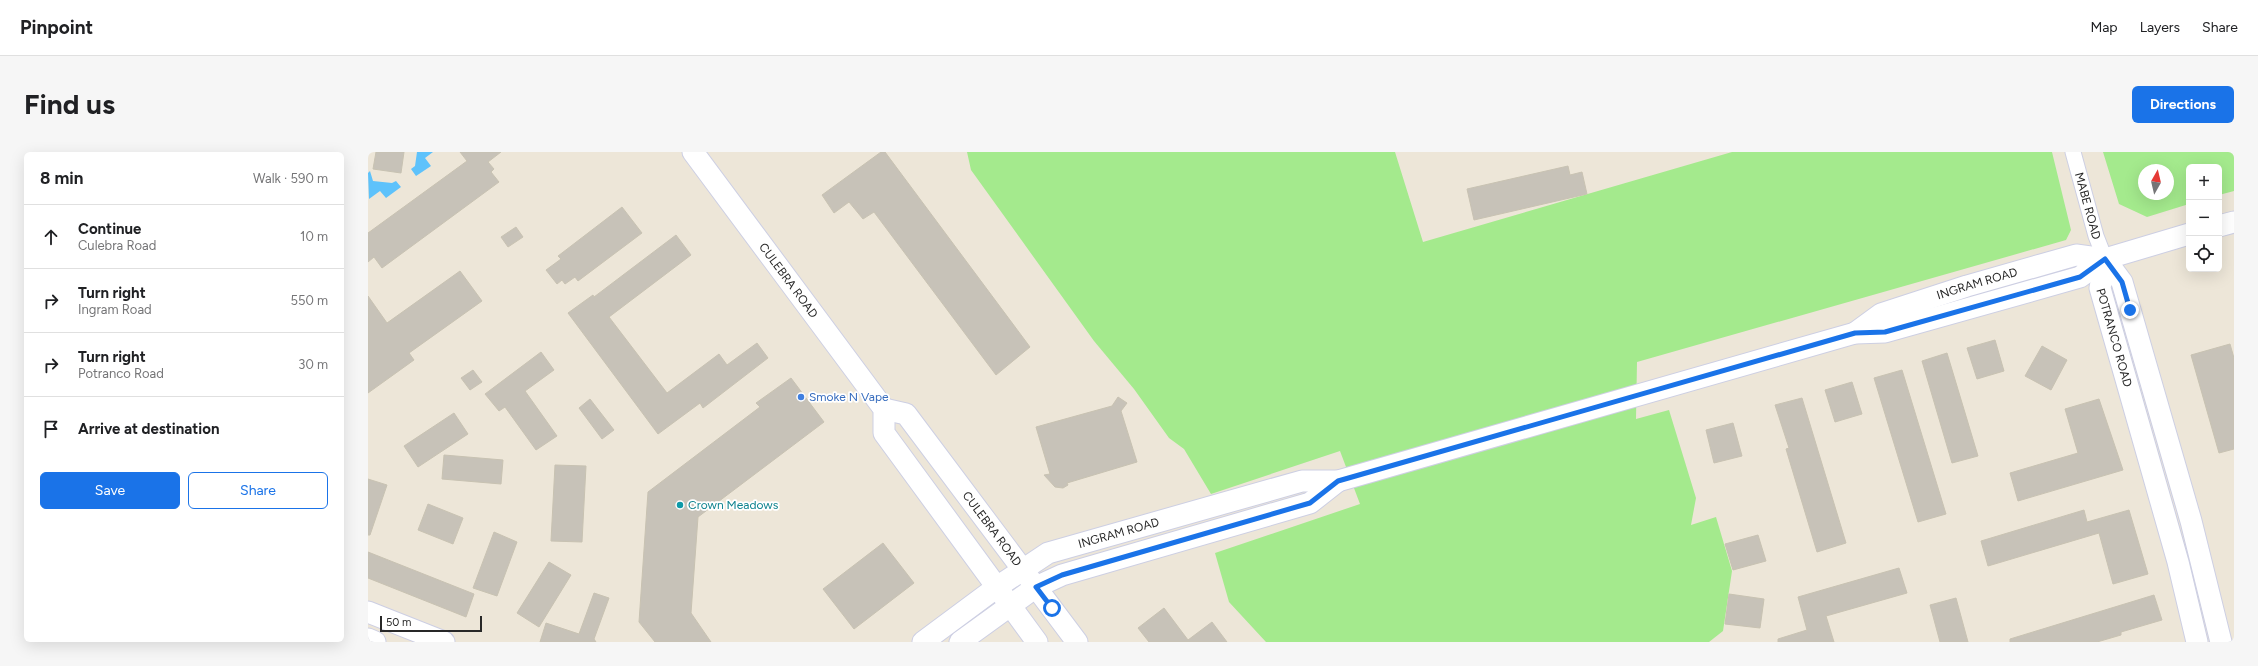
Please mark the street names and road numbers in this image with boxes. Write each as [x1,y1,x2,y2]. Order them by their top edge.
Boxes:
street label: MABE ROAD [2072,171,2104,241]
street label: CULEBRA ROAD [756,240,821,321]
street label: INGRAM ROAD [1935,265,2019,302]
street label: POTRANCO ROAD [2093,287,2135,389]
street label: CULEBRA ROAD [960,489,1025,569]
street label: INGRAM ROAD [1077,515,1161,551]

